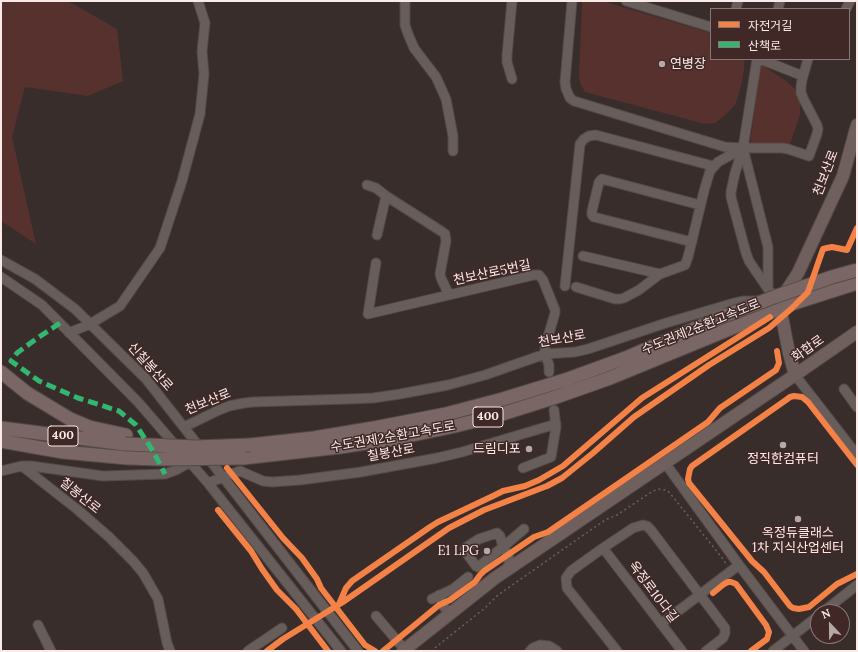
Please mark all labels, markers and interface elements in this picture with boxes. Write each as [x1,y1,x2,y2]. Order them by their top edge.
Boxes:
legend [710,8,850,60]
text: 자전거길 [748,18,792,33]
text: 산책로 [748,38,781,53]
place label: 연병장 [670,56,706,72]
marker: 연병장 [657,59,667,69]
street label: 천보산로 [810,148,842,198]
street label: 천보산로5번길 [452,257,532,289]
street label: 수도권제2순환고속도로 [639,296,763,358]
street label: 천보산로 [537,327,587,351]
street label: 화합로 [789,332,827,366]
street label: 신칠봉산로 [124,340,176,394]
street label: 천보산로 [183,386,233,418]
road number: 400 [473,407,503,427]
street label: 수도권제2순환고속도로 [329,418,457,456]
road number: 400 [48,426,78,446]
marker: 정직한컴퓨터 [778,440,788,450]
street label: 칠봉산로 [366,441,416,465]
place label: 드림디포 [473,441,521,457]
marker: 드림디포 [524,444,534,454]
place label: 정직한컴퓨터 [747,451,819,467]
street label: 칠봉산로 [57,475,103,517]
marker: 옥정듀클래스 1차 지식산업센터 [793,514,803,524]
place label: 옥정듀클래스 1차 지식산업센터 [752,525,844,556]
place label: E1 LPG [437,543,479,559]
marker: E1 LPG [482,546,492,556]
street label: 옥정로10다길 [625,558,681,626]
north arrow [810,604,850,644]
text: N [819,606,832,622]

